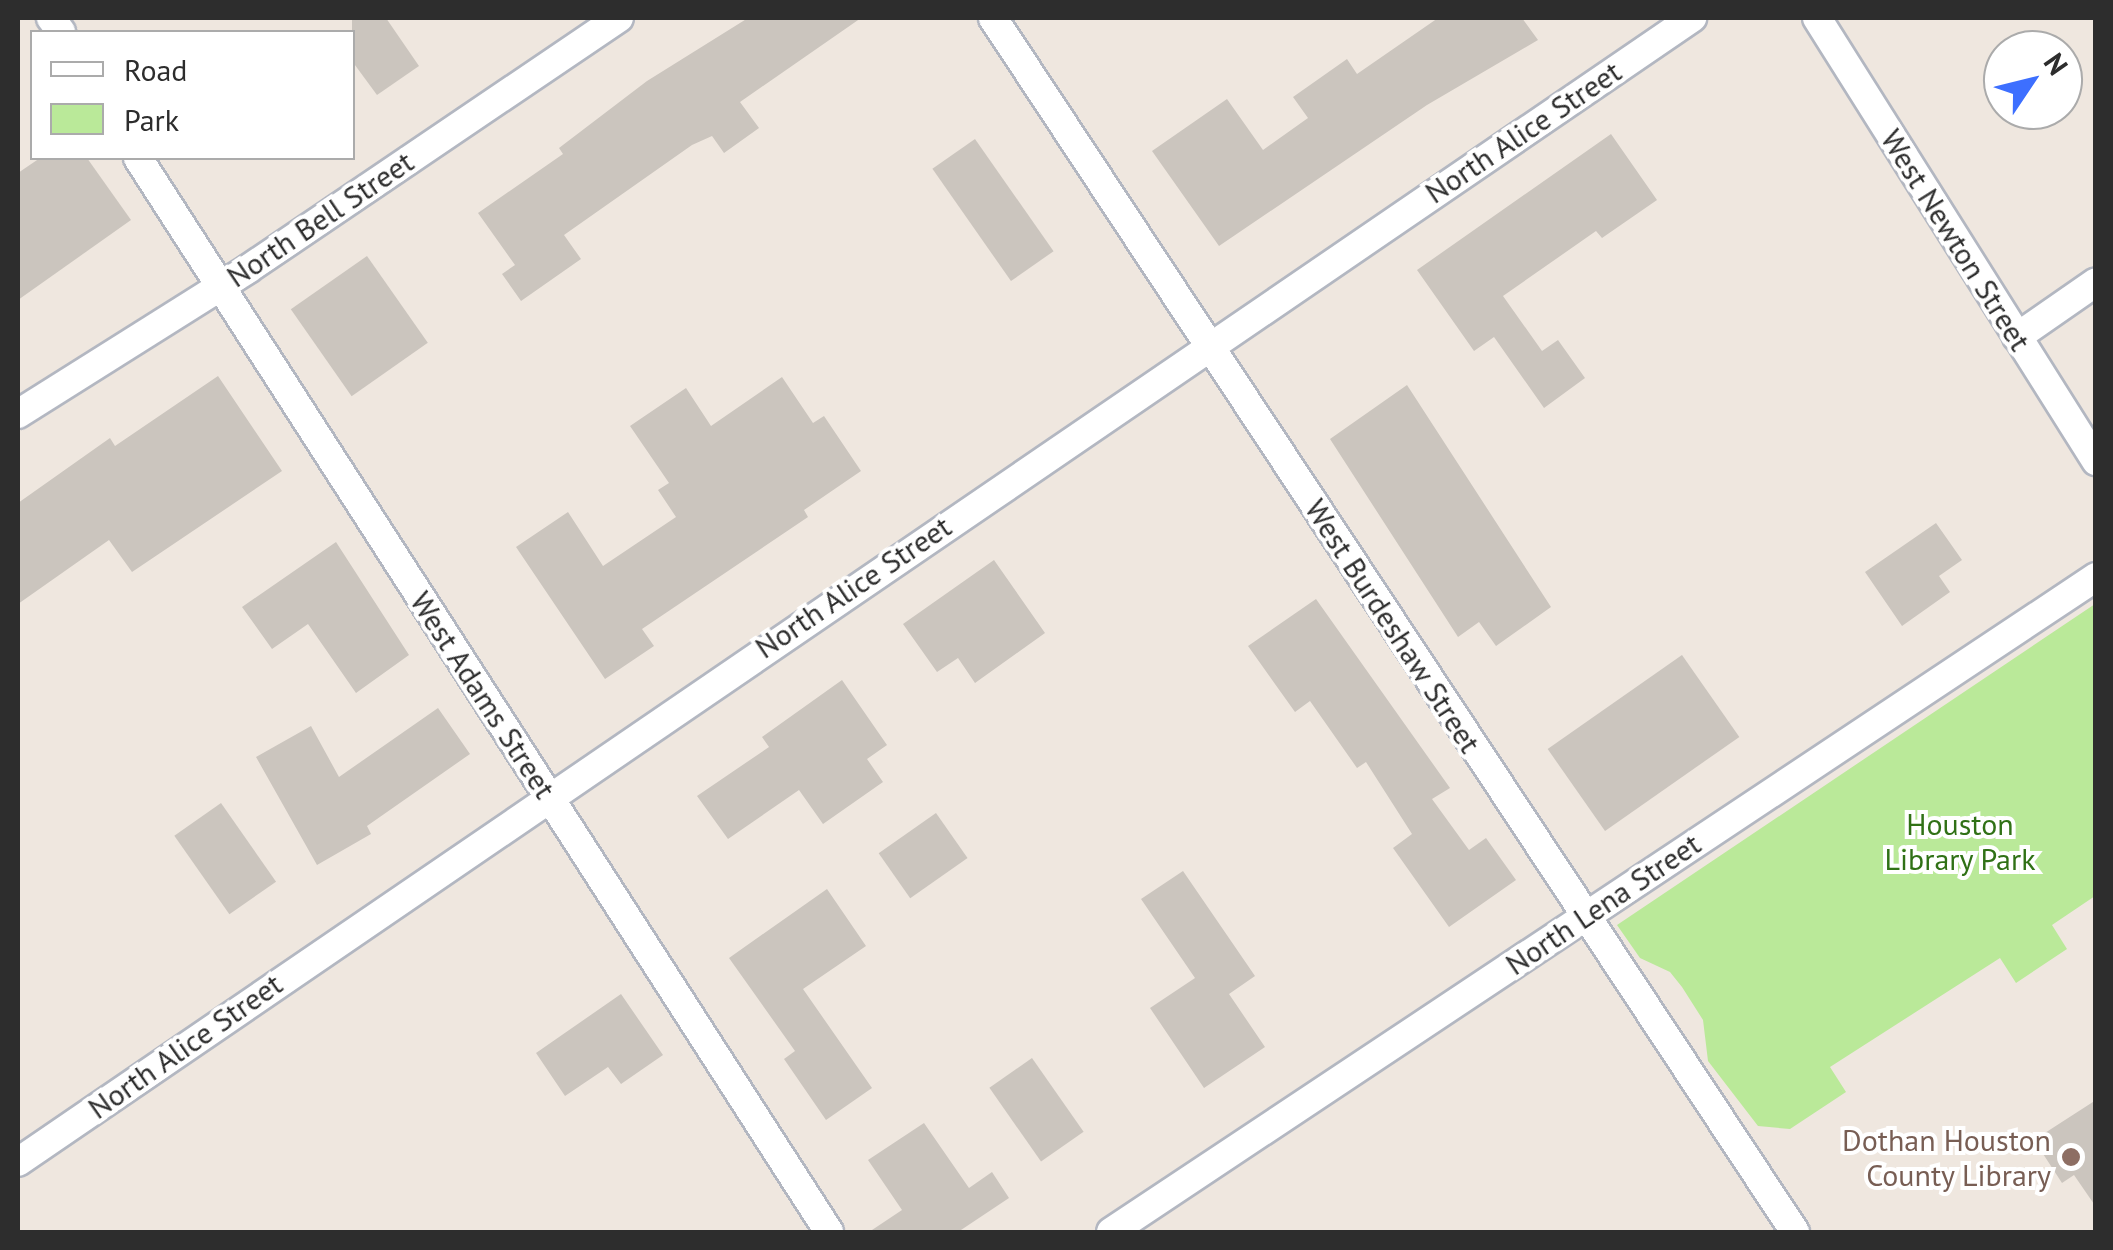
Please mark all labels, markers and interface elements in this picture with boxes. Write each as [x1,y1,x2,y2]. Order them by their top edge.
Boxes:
legend [30,30,355,160]
north arrow [1983,30,2083,130]
text: N [2036,46,2077,82]
text: Road [124,50,188,89]
street label: North Alice Street [1418,53,1628,211]
text: Park [124,100,179,139]
street label: West Newton Street [1874,123,2038,357]
street label: North Bell Street [220,143,420,295]
street label: West Burdeshaw Street [1297,492,1489,760]
street label: North Alice Street [748,508,958,666]
street label: West Adams Street [403,585,563,805]
park label: Houston Library Park [1884,806,2036,876]
street label: North Lena Street [1499,826,1707,982]
street label: North Alice Street [81,966,289,1126]
place label: Dothan Houston County Library [1842,1122,2051,1192]
marker: Dothan Houston County Library [2060,1146,2082,1168]

